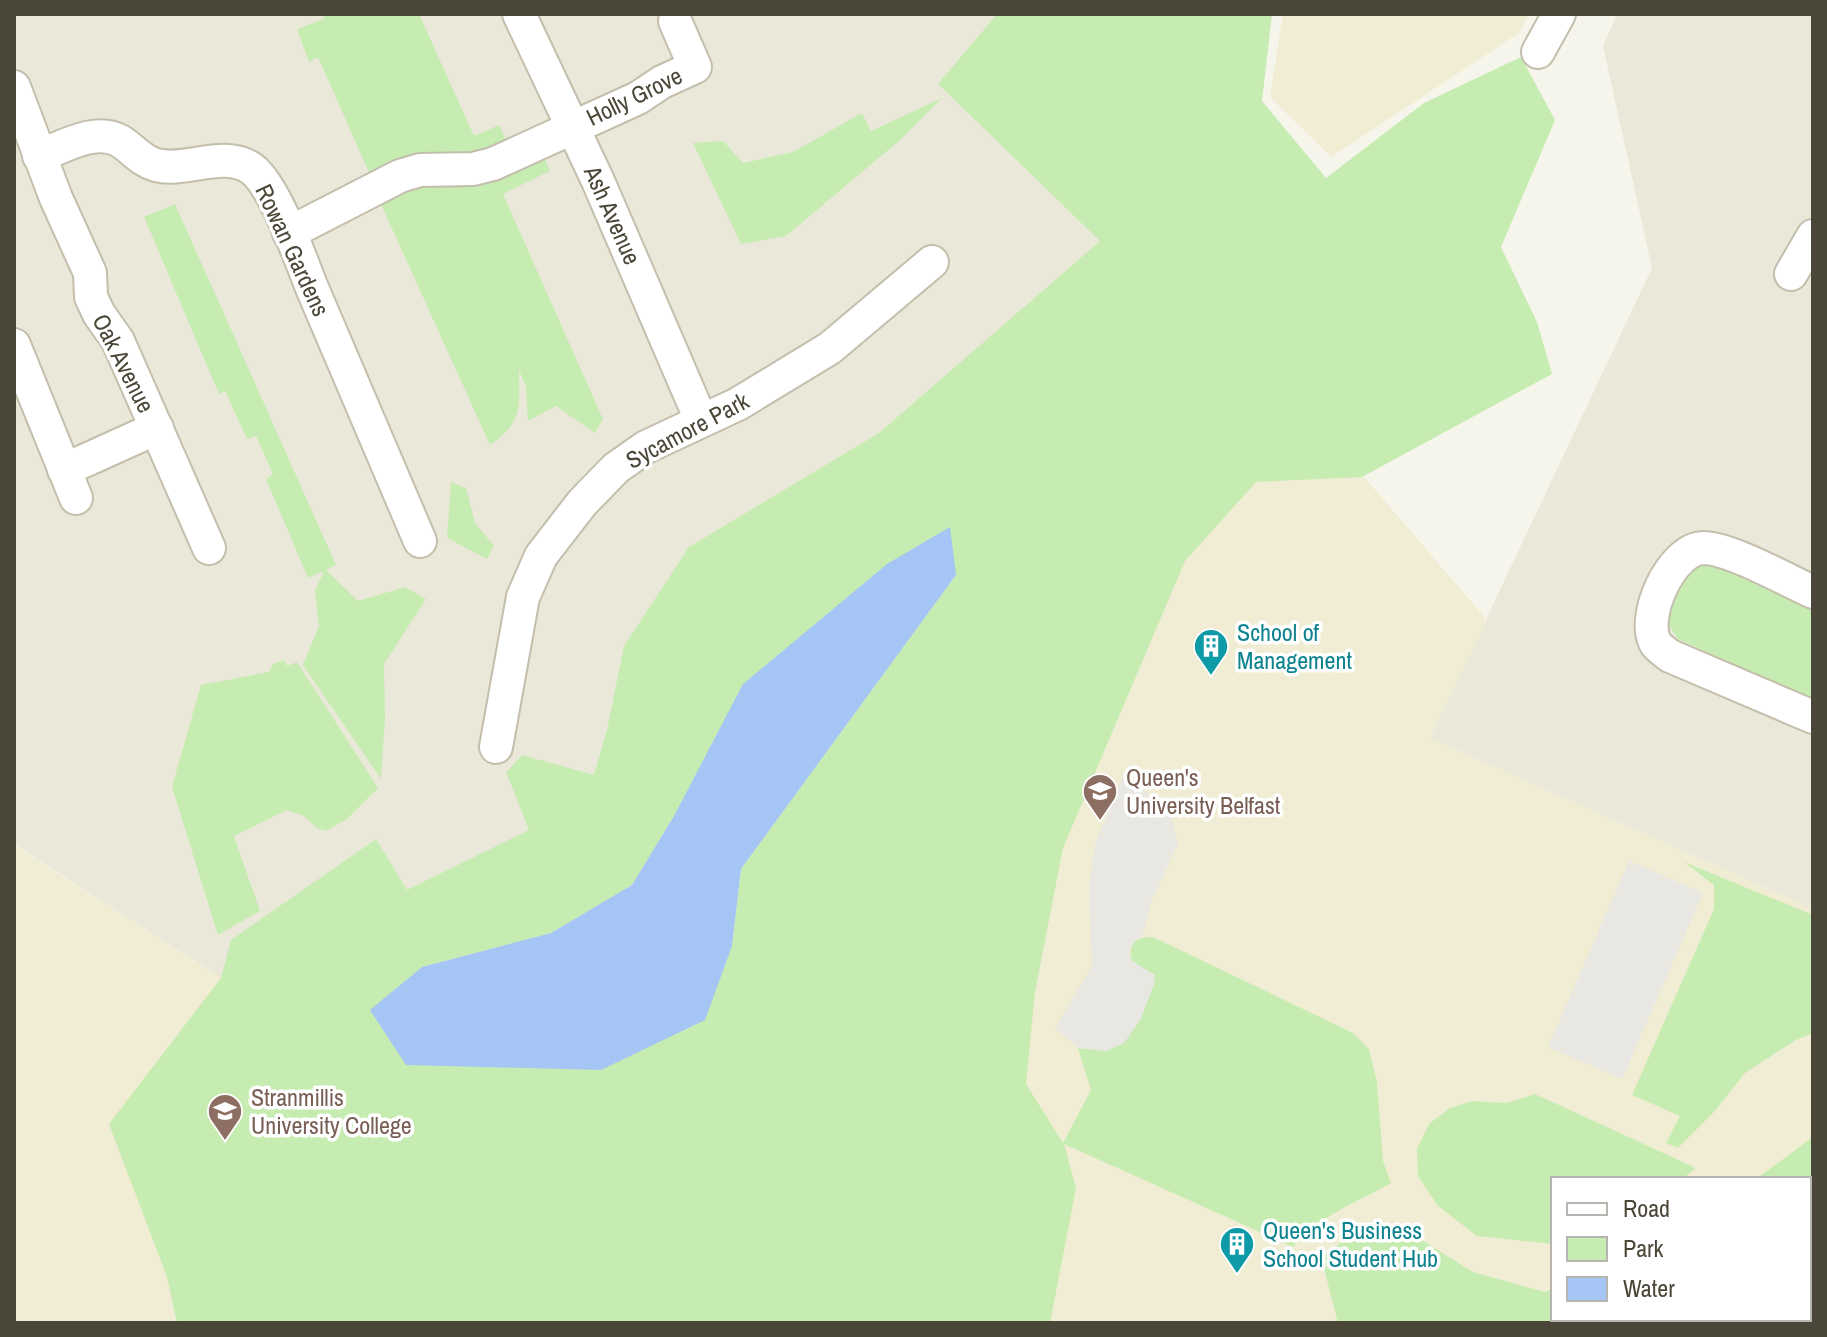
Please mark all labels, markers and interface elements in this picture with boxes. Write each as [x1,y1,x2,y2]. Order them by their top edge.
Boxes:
street label: Holly Grove [581,59,687,133]
street label: Ash Avenue [577,160,649,269]
street label: Rowan Gardens [248,179,338,321]
street label: Oak Avenue [85,308,163,418]
street label: Sycamore Park [620,384,754,476]
place label: School of Management [1237,616,1352,676]
building icon: School of Management [1192,627,1230,677]
place label: Queen's University Belfast [1126,761,1281,821]
school or university icon: Queen's University Belfast [1081,772,1119,822]
place label: Stranmillis University College [251,1081,412,1141]
school or university icon: Stranmillis University College [206,1092,244,1142]
legend [1551,1177,1811,1321]
text: Road [1623,1192,1670,1224]
place label: Queen's Business School Student Hub [1263,1214,1438,1274]
building icon: Queen's Business School Student Hub [1218,1225,1256,1275]
text: Park [1623,1232,1664,1264]
text: Water [1623,1272,1675,1304]

